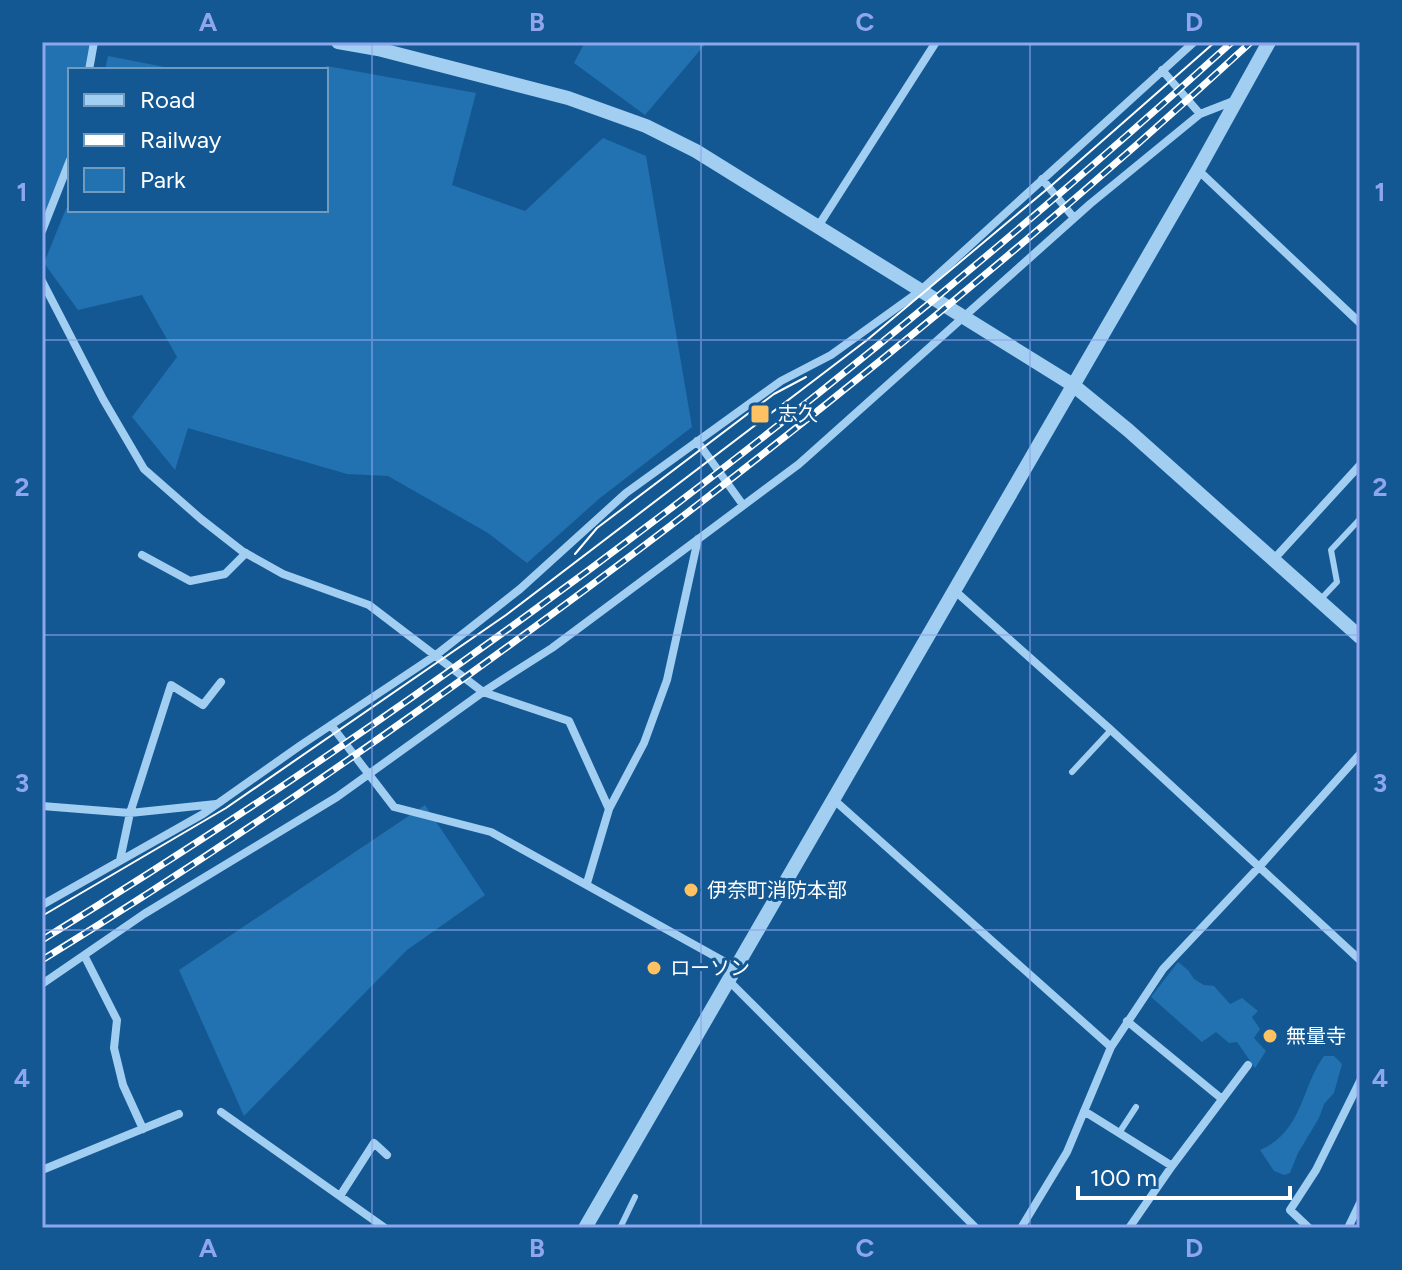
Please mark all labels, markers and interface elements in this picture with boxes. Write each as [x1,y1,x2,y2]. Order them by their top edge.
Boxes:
text: A [199,6,218,38]
text: B [529,6,545,38]
text: C [856,6,875,38]
text: D [1185,6,1203,38]
legend [68,68,328,212]
text: Road [140,85,195,114]
text: Railway [140,125,222,154]
text: Park [140,165,186,194]
text: 1 [17,176,27,208]
text: 1 [1375,176,1385,208]
place label: 志久 [778,402,818,426]
marker: 志久 [749,403,771,425]
text: 2 [14,471,30,503]
text: 2 [1372,471,1388,503]
text: 3 [15,767,29,799]
text: 3 [1373,767,1387,799]
place label: 伊奈町消防本部 [707,878,847,902]
marker: 伊奈町消防本部 [682,881,700,899]
place label: ローソン [670,956,750,980]
marker: ローソン [645,959,663,977]
place label: 無量寺 [1286,1024,1346,1048]
marker: 無量寺 [1261,1027,1279,1045]
text: 4 [14,1062,30,1094]
text: 4 [1372,1062,1388,1094]
scale bar [1078,1150,1290,1200]
text: 100 m [1090,1163,1157,1192]
text: A [199,1232,218,1264]
text: B [529,1232,545,1264]
text: C [856,1232,875,1264]
text: D [1185,1232,1203,1264]

